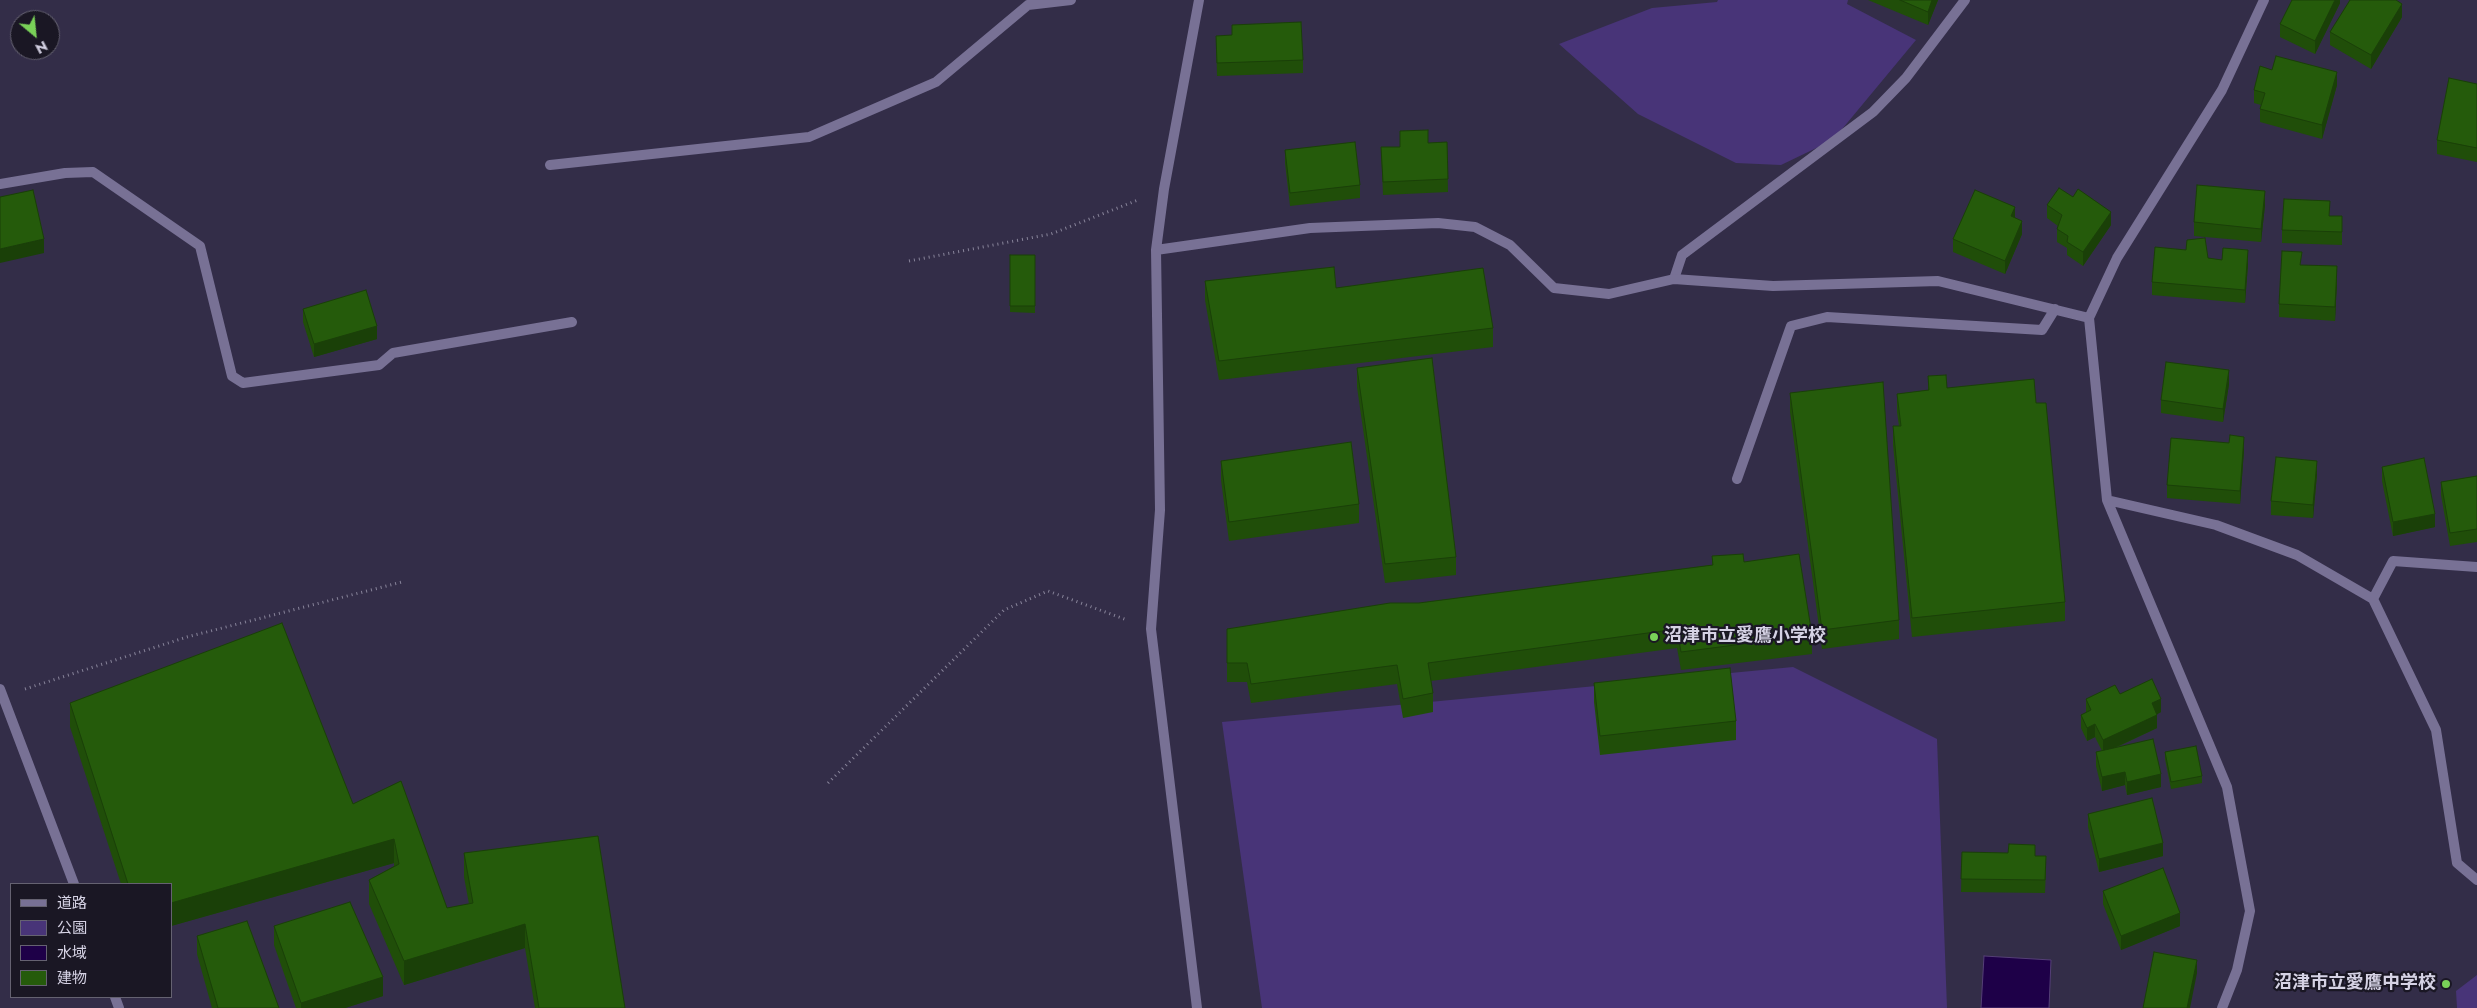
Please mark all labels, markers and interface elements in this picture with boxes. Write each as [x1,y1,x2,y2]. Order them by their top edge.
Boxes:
north arrow [10,10,60,60]
text: N [32,36,51,59]
place label: 沼津市立愛鷹小学校 [1664,626,1826,648]
marker: 沼津市立愛鷹小学校 [1648,631,1660,643]
legend [10,883,172,998]
text: 道路 [57,892,87,914]
text: 公園 [57,917,87,939]
text: 水域 [57,942,87,964]
text: 建物 [57,967,87,989]
place label: 沼津市立愛鷹中学校 [2274,973,2436,995]
marker: 沼津市立愛鷹中学校 [2440,978,2452,990]

